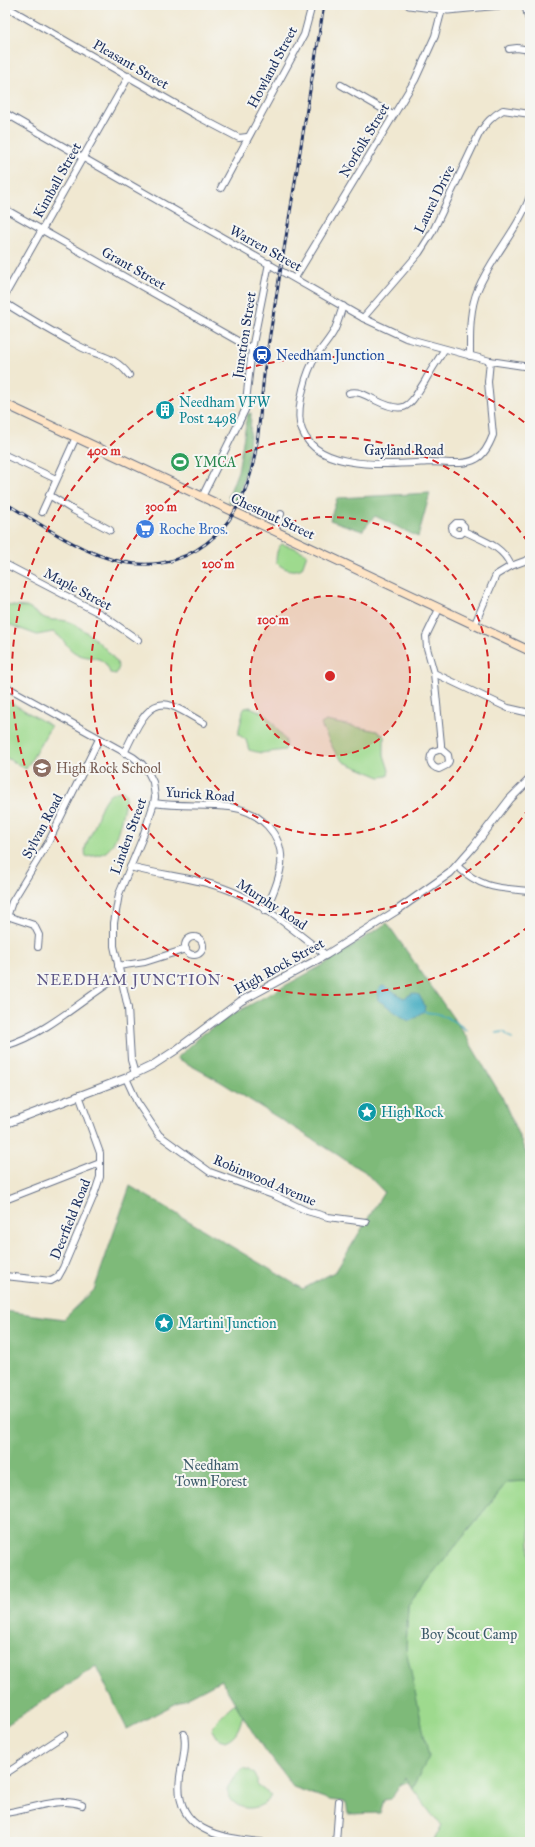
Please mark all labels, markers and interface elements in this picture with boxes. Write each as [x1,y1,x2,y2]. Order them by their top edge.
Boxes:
street label: Howland Street [244,23,301,111]
street label: Pleasant Street [90,36,172,93]
street label: Norfolk Street [336,100,393,181]
street label: Kimball Street [30,140,85,221]
street label: Laurel Drive [411,162,458,236]
street label: Warren Street [227,222,305,275]
street label: Grant Street [98,243,169,294]
street label: Junction Street [229,290,261,382]
station icon: Needham Junction [251,344,273,366]
place label: Needham Junction [276,347,385,365]
place label: Needham VFW Post 2498 [179,394,271,427]
building icon: Needham VFW Post 2498 [154,399,176,421]
street label: Gayland Road [364,442,444,459]
text: 400 m [87,444,122,459]
sports icon: YMCA [169,451,191,473]
place label: YMCA [194,454,237,471]
street label: Chestnut Street [228,490,318,543]
text: 300 m [145,500,178,515]
supermarket icon: Roche Bros. [134,518,156,540]
place label: Roche Bros. [159,521,228,538]
text: 200 m [202,557,235,571]
street label: Maple Street [41,564,115,614]
text: 100 m [257,613,290,627]
centre of rings [323,669,337,683]
school or university icon: High Rock School [31,757,53,779]
place label: High Rock School [56,760,162,777]
street label: Yurick Road [165,784,235,805]
street label: Sylvan Road [18,791,67,862]
street label: Linden Street [107,796,150,877]
street label: Murphy Road [233,875,310,934]
street label: High Rock Street [231,935,327,998]
district label: NEEDHAM JUNCTION [37,971,221,990]
place icon: High Rock [356,1101,378,1123]
place label: High Rock [381,1104,444,1121]
street label: Robinwood Avenue [211,1151,319,1210]
street label: Deerfield Road [47,1176,94,1262]
place icon: Martini Junction [153,1312,175,1334]
place label: Martini Junction [178,1315,277,1333]
park label: Needham Town Forest [175,1457,247,1490]
park label: Boy Scout Camp [421,1626,517,1643]

